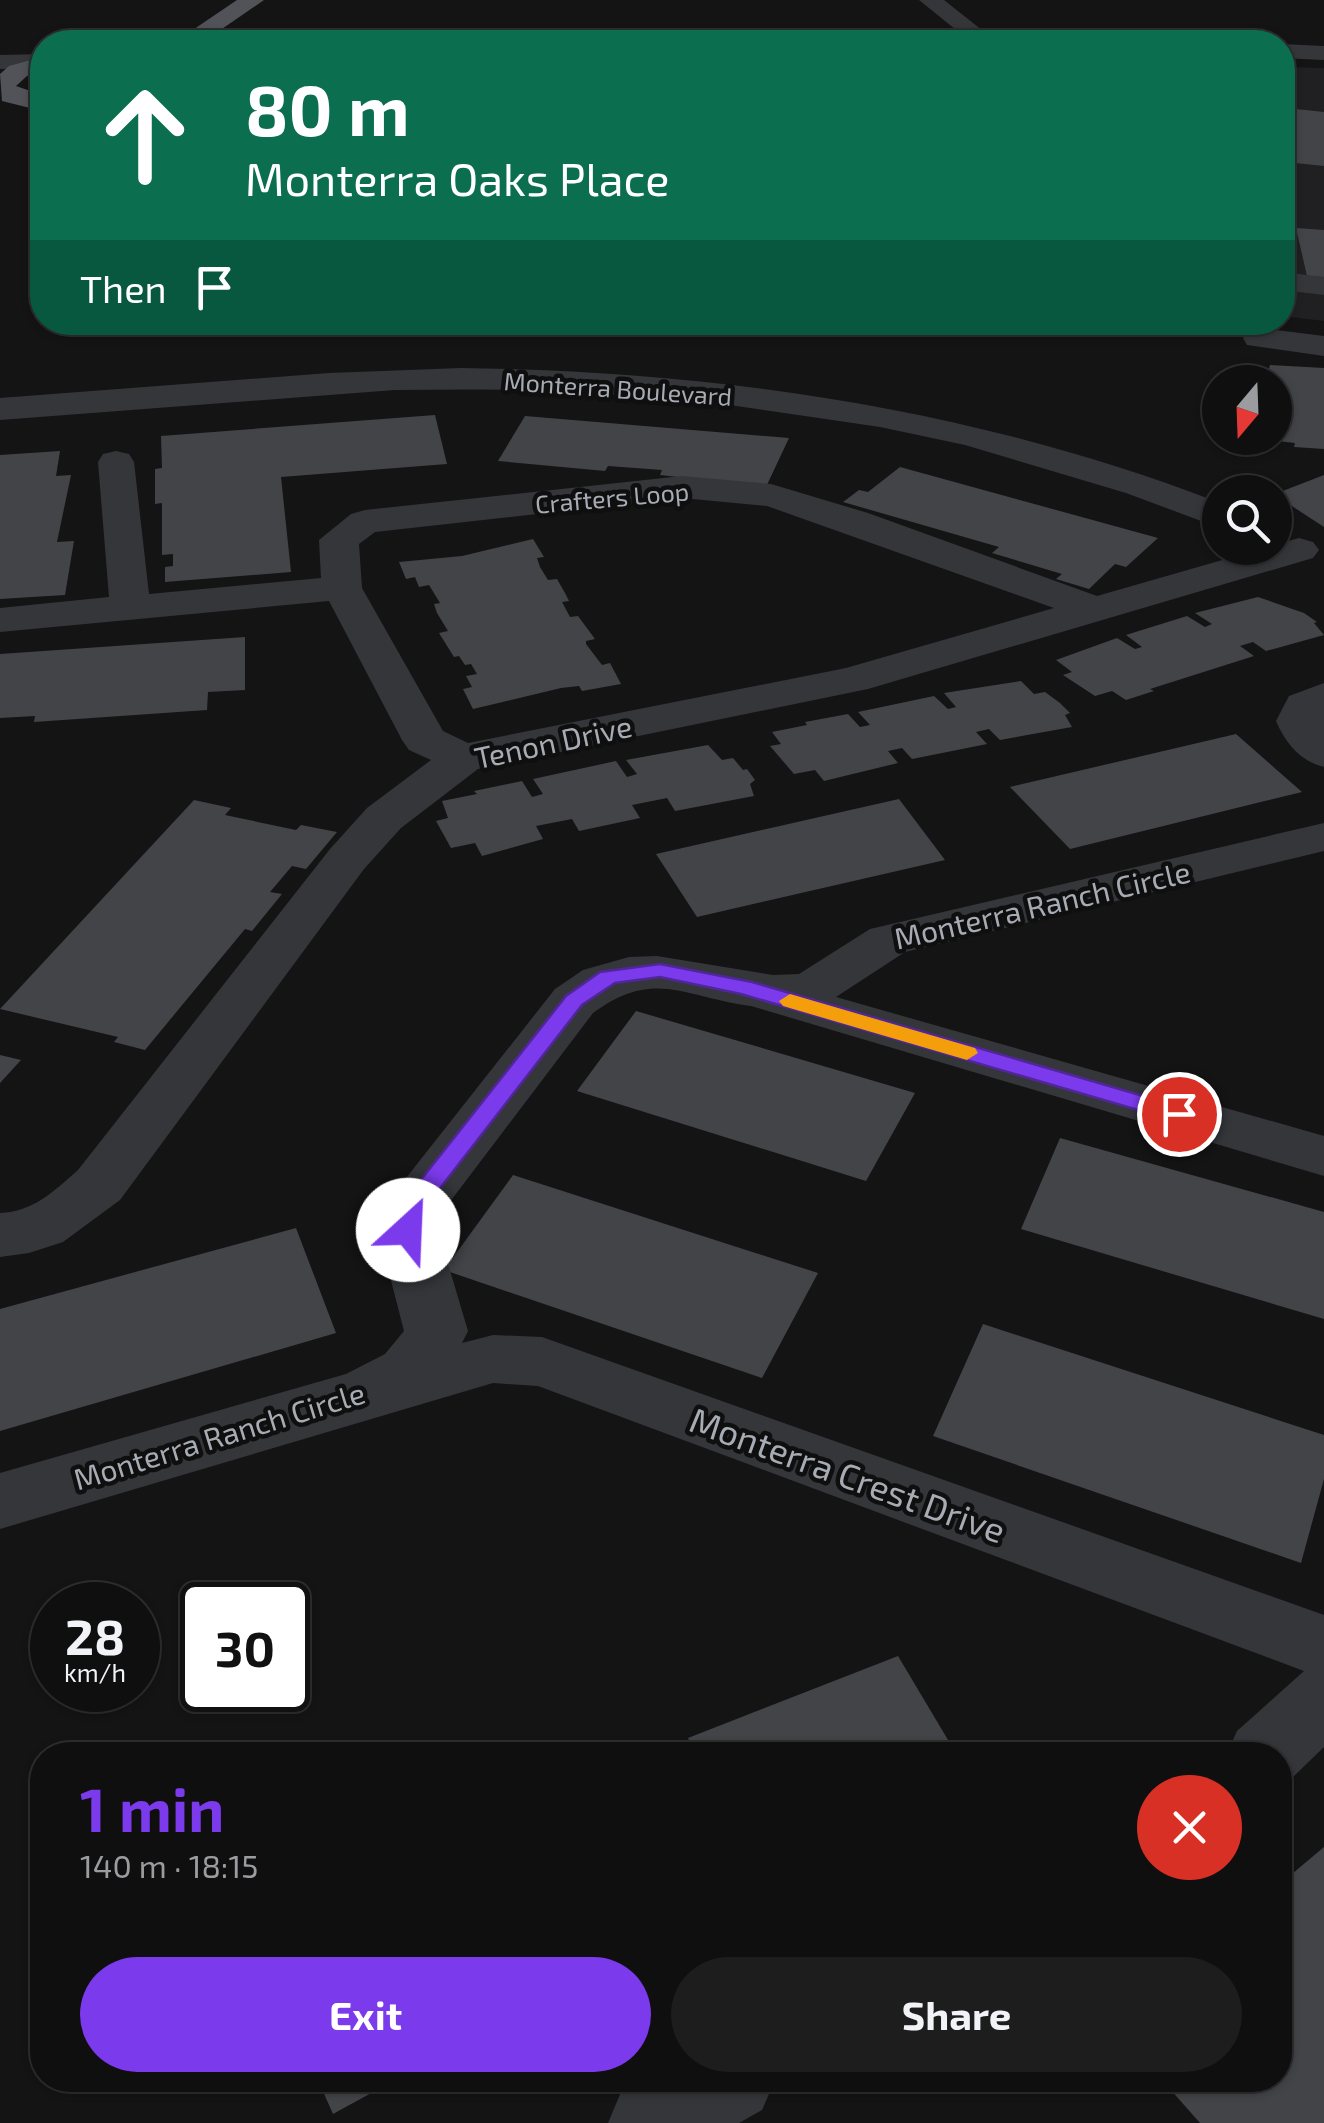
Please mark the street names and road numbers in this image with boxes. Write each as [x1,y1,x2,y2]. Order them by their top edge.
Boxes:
street label: Monterra Boulevard [503,365,733,411]
street label: Crafters Loop [534,475,690,519]
street label: Tenon Drive [471,707,635,775]
street label: Monterra Ranch Circle [891,852,1193,956]
street label: Monterra Ranch Circle [69,1374,369,1496]
street label: Monterra Crest Drive [685,1397,1011,1551]

